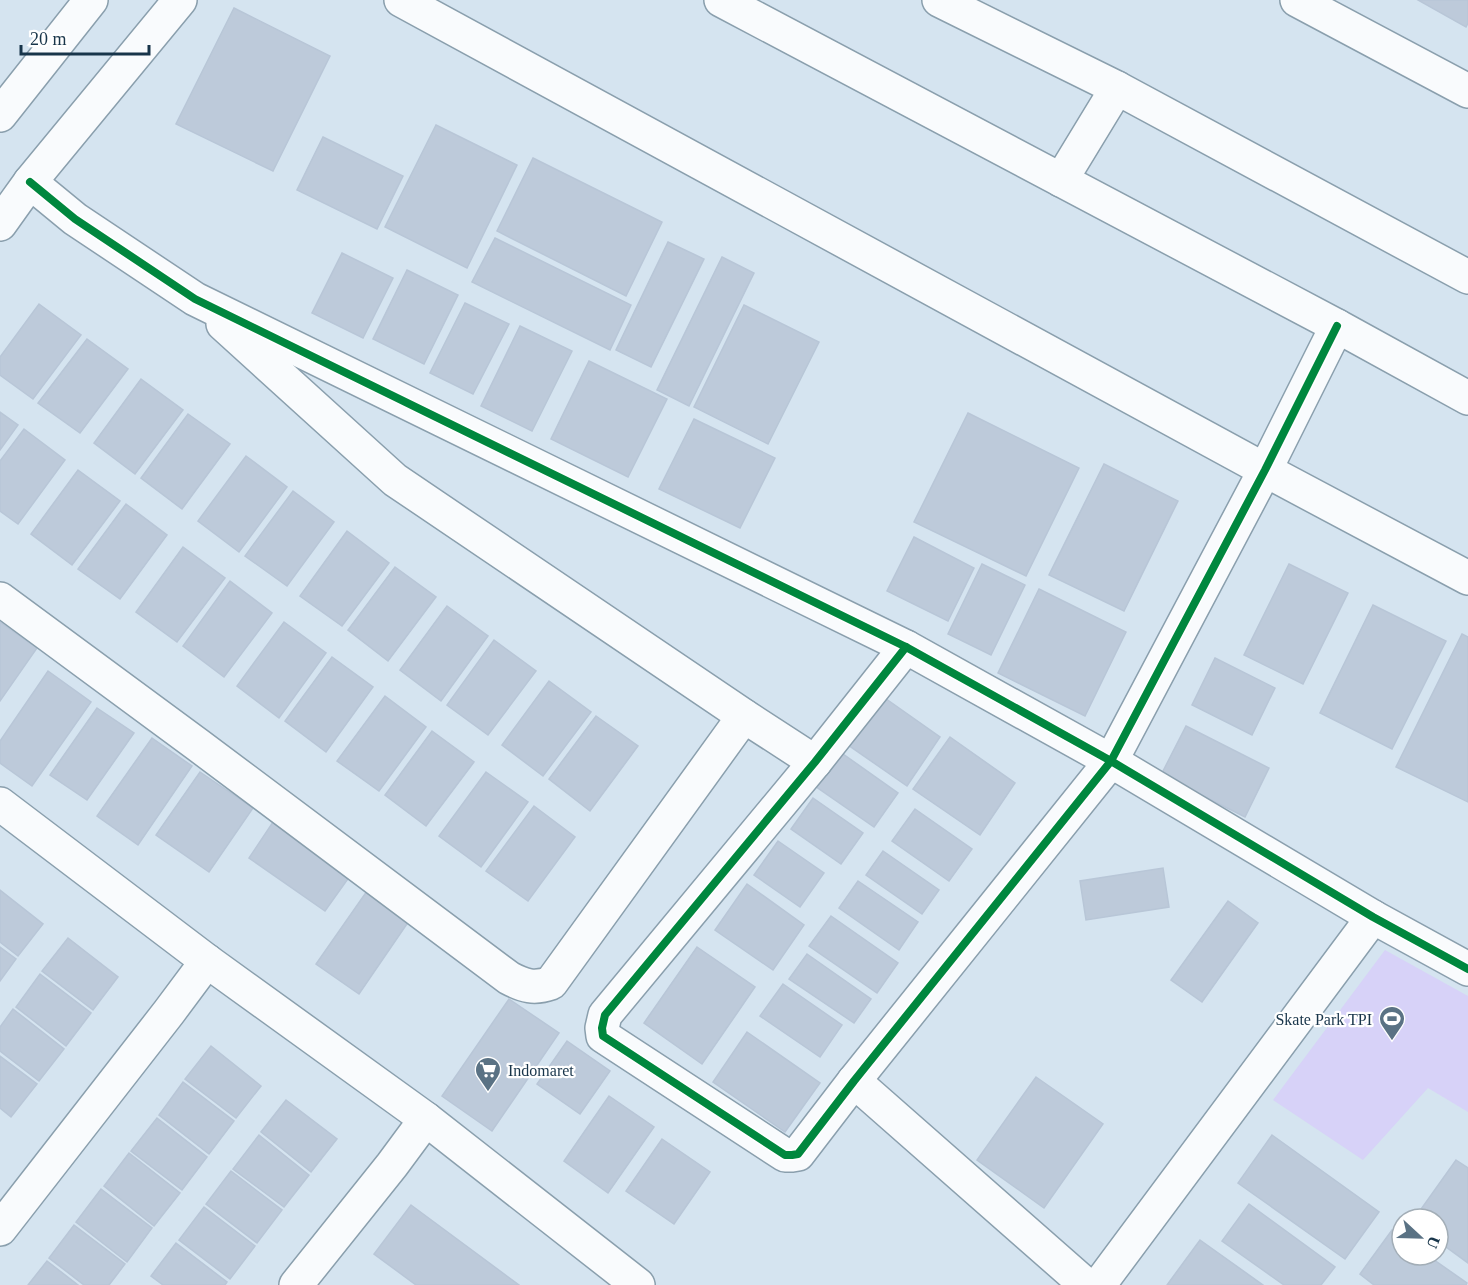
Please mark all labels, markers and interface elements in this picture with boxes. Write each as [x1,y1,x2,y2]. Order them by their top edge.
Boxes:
scale bar [21,18,148,56]
text: 20 m [30,29,67,49]
sports icon: Skate Park TPI [1377,1004,1407,1042]
place label: Skate Park TPI [1275,1011,1372,1028]
supermarket icon: Indomaret [473,1055,503,1093]
place label: Indomaret [508,1062,574,1079]
north arrow [1390,1207,1450,1267]
text: U [1423,1234,1443,1251]

